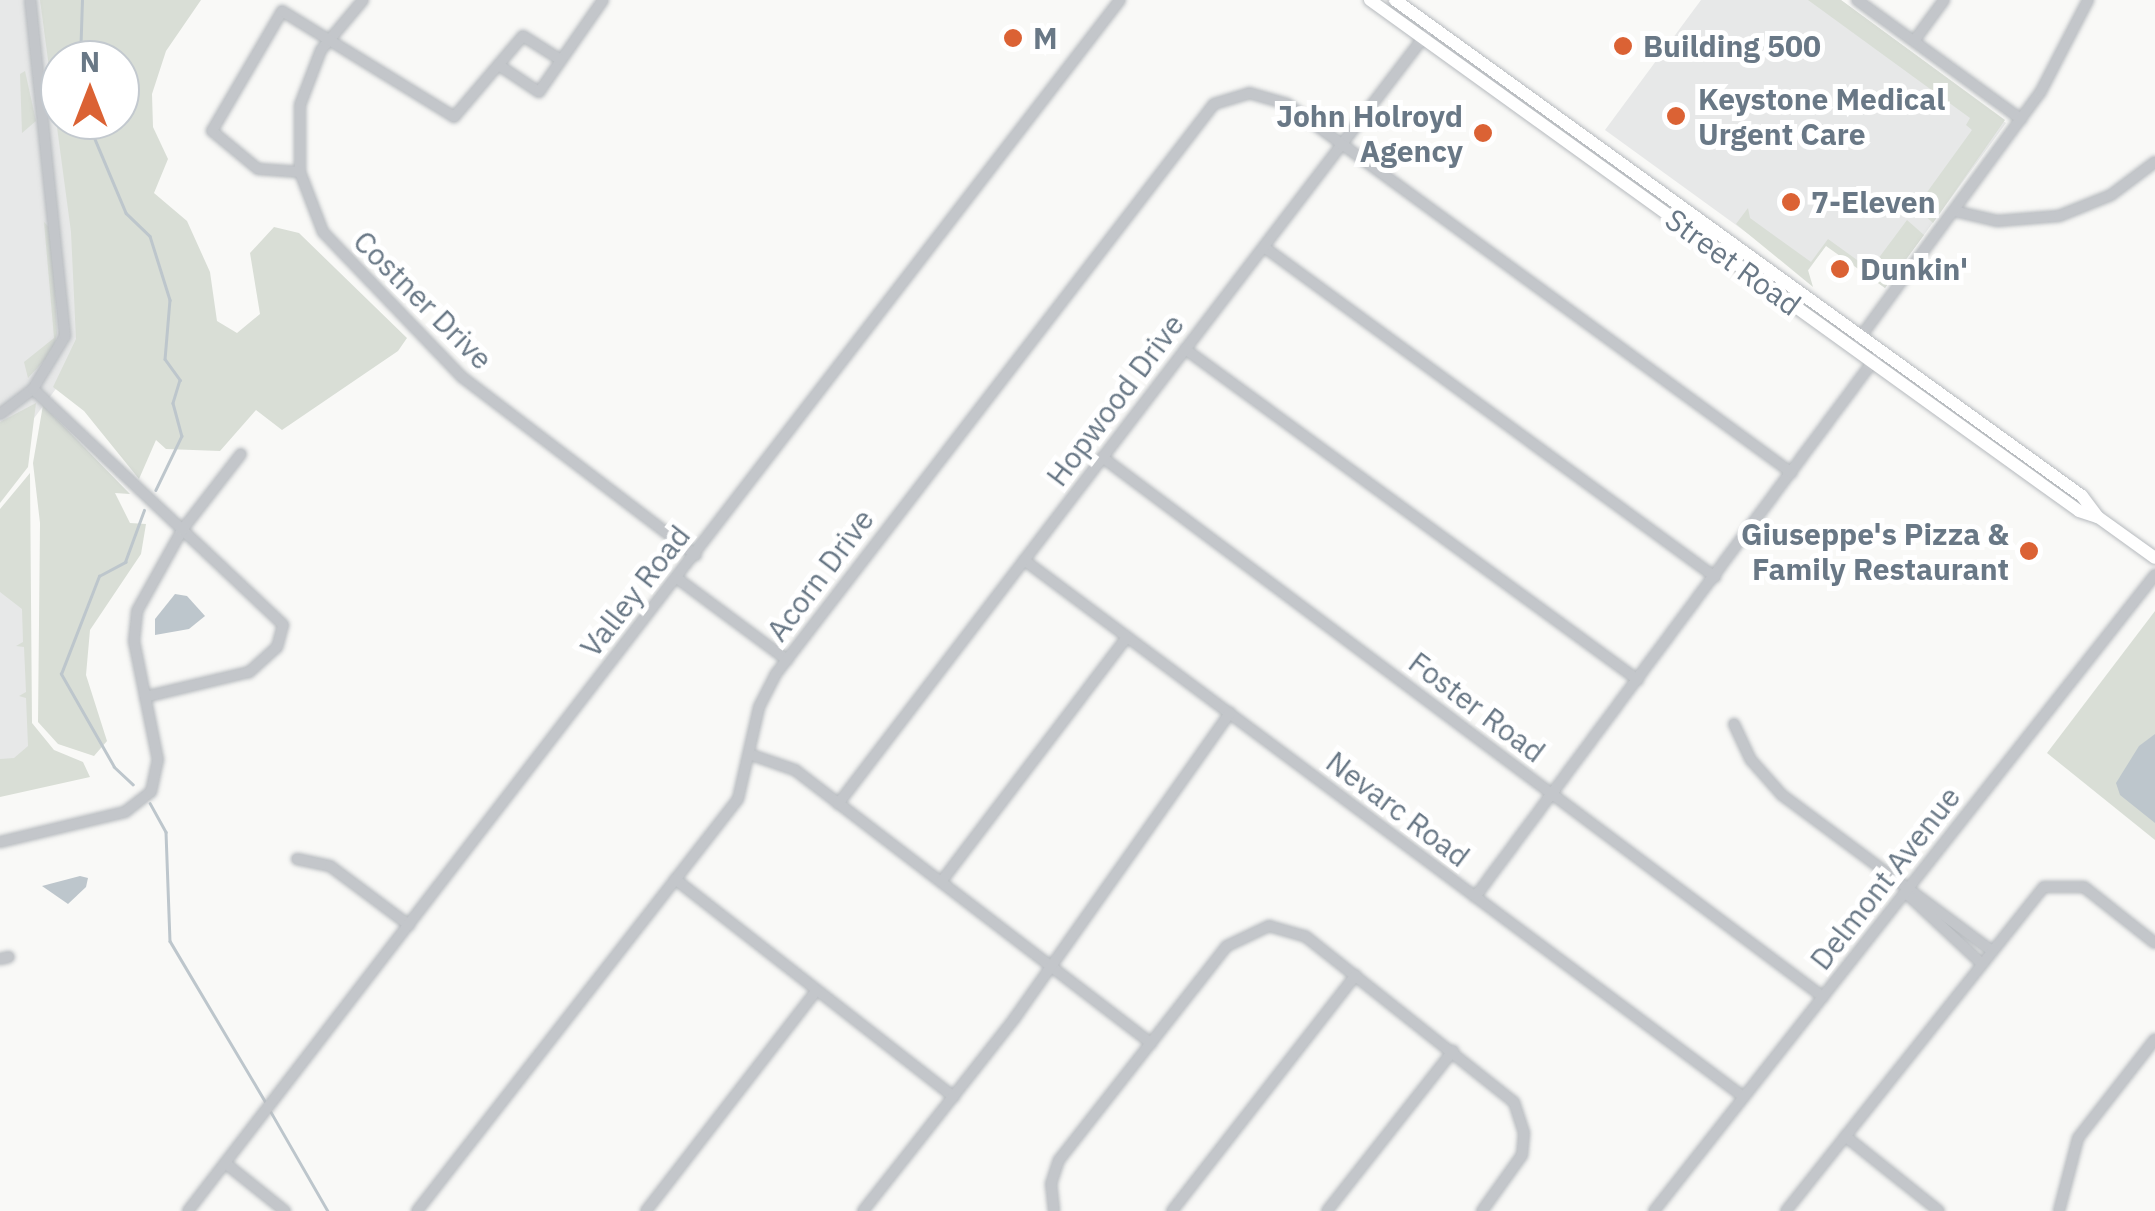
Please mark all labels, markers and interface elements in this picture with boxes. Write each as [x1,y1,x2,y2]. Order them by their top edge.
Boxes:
place label: M [1033,20,1058,56]
marker: M [1002,27,1024,49]
place label: Building 500 [1643,28,1821,64]
marker: Building 500 [1612,35,1634,57]
north arrow [40,40,140,140]
text: N [80,43,100,80]
place label: Keystone Medical Urgent Care [1698,81,1945,152]
place label: John Holroyd Agency [1276,98,1463,168]
marker: Keystone Medical Urgent Care [1663,103,1689,129]
marker: John Holroyd Agency [1472,122,1494,144]
place label: 7-Eleven [1811,184,1936,220]
marker: 7-Eleven [1780,191,1802,213]
street label: Street Road [1658,201,1808,323]
street label: Costner Drive [346,223,500,377]
place label: Dunkin' [1860,251,1968,287]
marker: Dunkin' [1829,258,1851,280]
street label: Hopwood Drive [1039,307,1191,493]
street label: Acorn Drive [759,502,881,648]
place label: Giuseppe's Pizza & Family Restaurant [1741,516,2009,586]
street label: Valley Road [573,518,697,664]
marker: Giuseppe's Pizza & Family Restaurant [2018,540,2040,562]
street label: Foster Road [1402,644,1552,770]
street label: Nevarc Road [1319,743,1477,875]
street label: Delmont Avenue [1802,779,1968,977]

